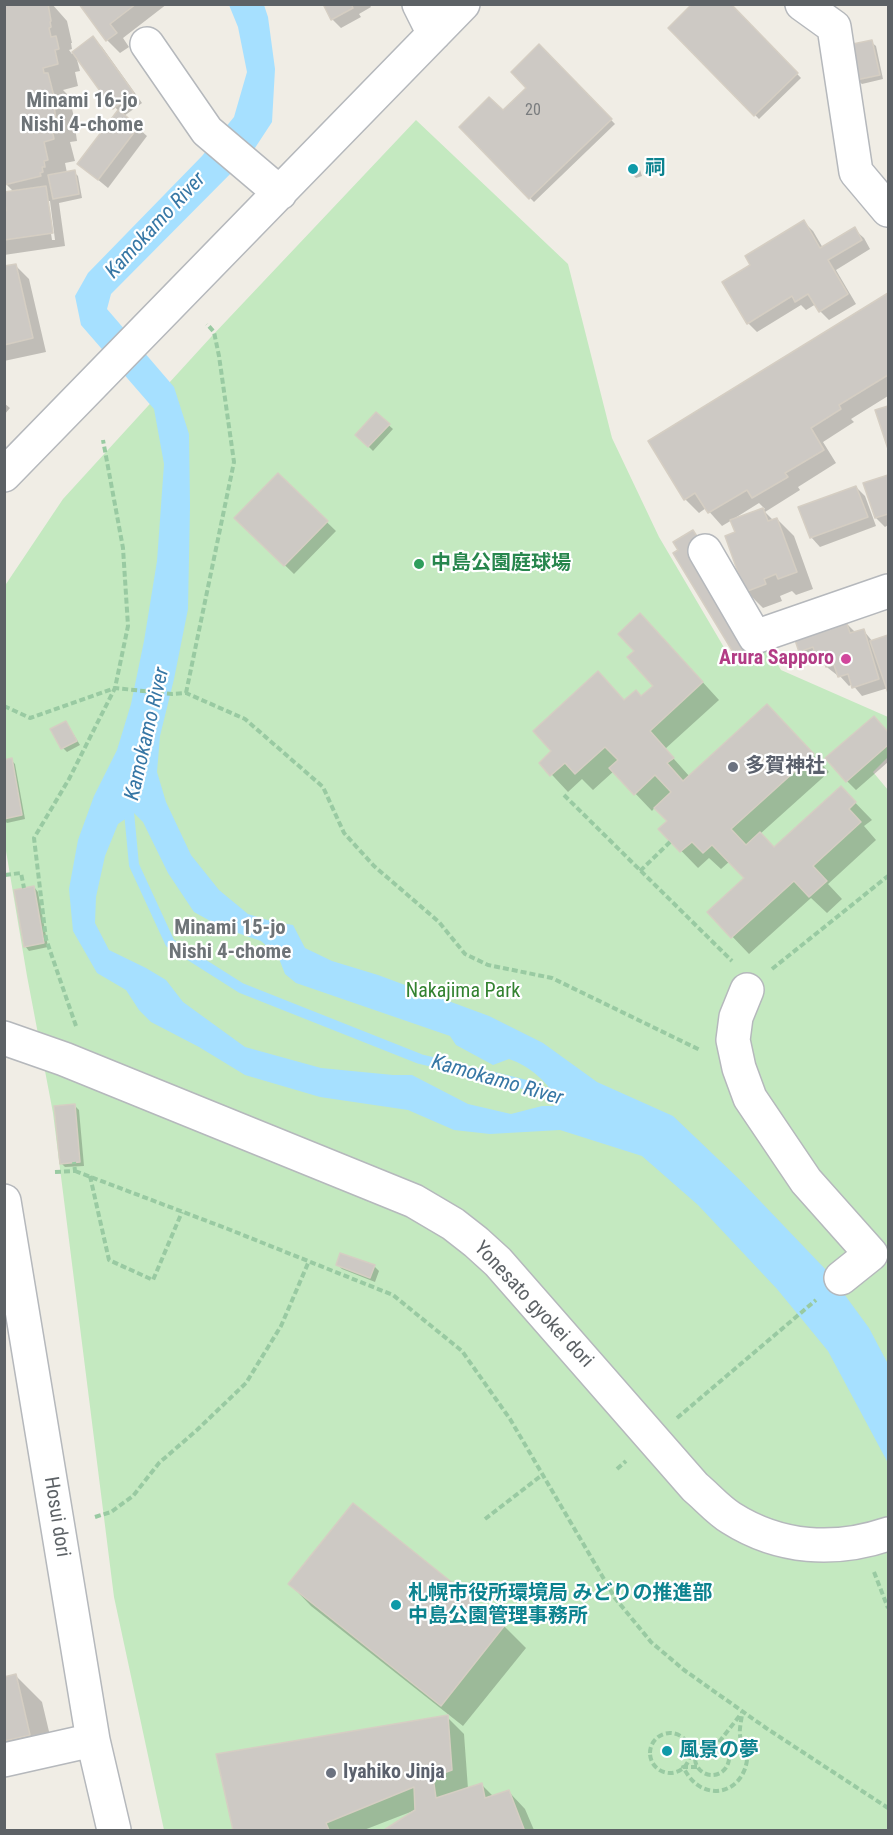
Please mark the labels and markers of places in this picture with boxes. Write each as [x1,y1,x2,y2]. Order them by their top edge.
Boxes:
place label: 祠 [645,157,665,181]
marker: 祠 [626,162,640,176]
place label: 中島公園庭球場 [431,552,571,576]
marker: 中島公園庭球場 [412,557,426,571]
place label: Arura Sapporo [719,647,834,671]
marker: Arura Sapporo [839,652,853,666]
place label: 多賀神社 [745,755,825,779]
marker: 多賀神社 [726,760,740,774]
place label: 札幌市役所環境局 みどりの推進部 中島公園管理事務所 [408,1582,713,1629]
marker: 札幌市役所環境局 みどりの推進部 中島公園管理事務所 [389,1598,403,1612]
place label: 風景の夢 [679,1739,759,1763]
marker: 風景の夢 [660,1744,674,1758]
place label: Iyahiko Jinja [343,1761,445,1785]
marker: Iyahiko Jinja [324,1766,338,1780]

